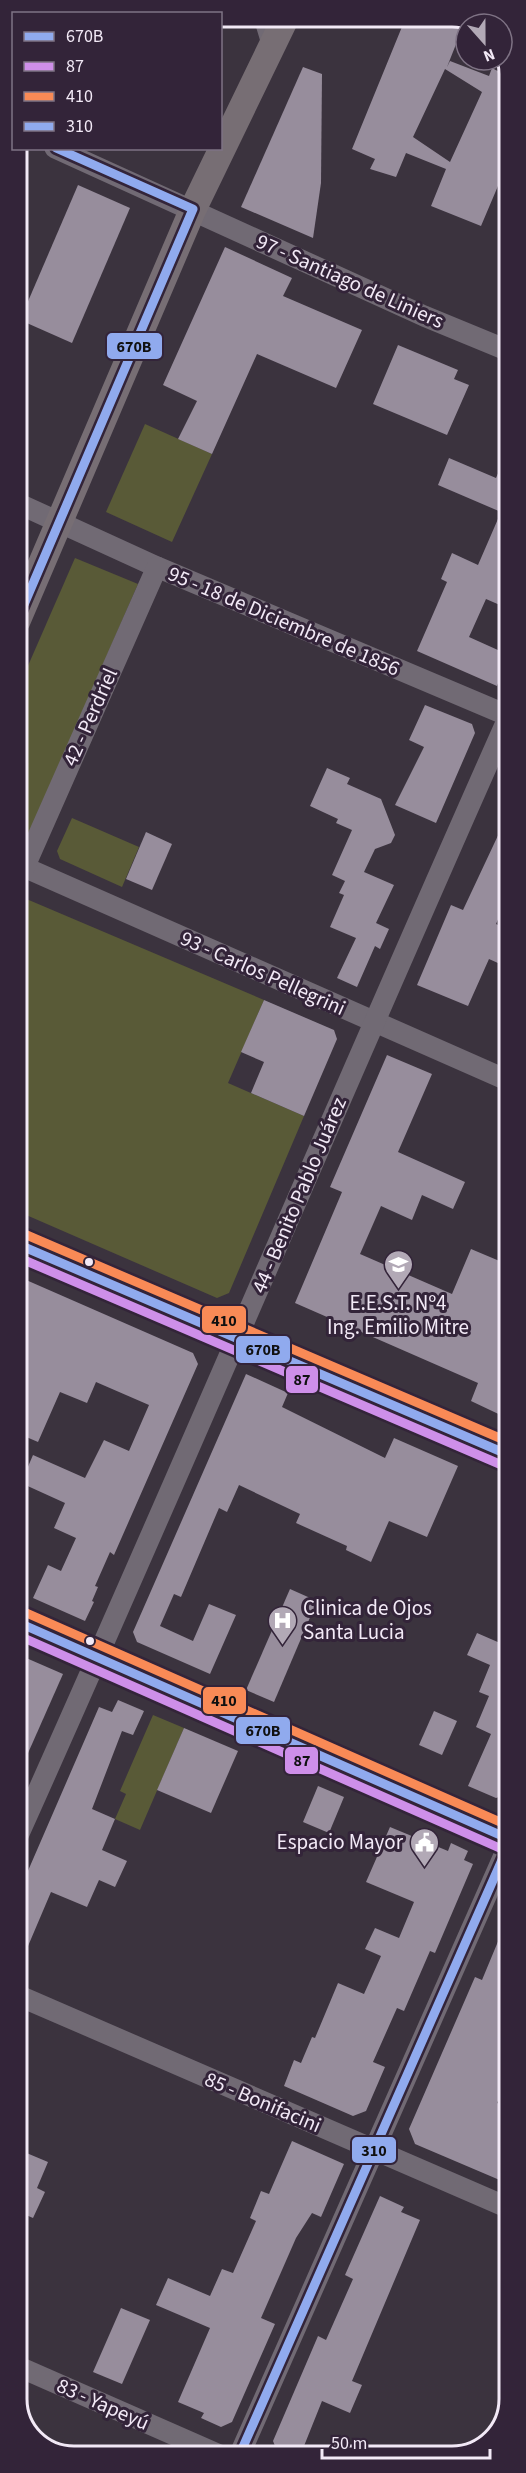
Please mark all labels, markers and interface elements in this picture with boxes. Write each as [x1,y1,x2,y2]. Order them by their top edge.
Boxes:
legend [12,12,222,150]
north arrow [454,12,514,72]
text: 670B [66,24,103,49]
text: N [480,43,498,67]
text: 87 [66,54,84,79]
text: 410 [66,84,93,109]
text: 310 [66,114,93,139]
street label: 97 - Santiago de Liniers [251,226,449,336]
line badge: 670B [106,332,163,360]
text: 670B [116,336,152,358]
street label: 95 - 18 de Diciembre de 1856 [163,559,405,683]
street label: 42 - Perdriel [55,663,125,771]
street label: 93 - Carlos Pellegrini [176,923,350,1023]
street label: 44 - Benito Pablo Juárez [244,1092,354,1298]
school or university icon: E.E.S.T. Nº4 Ing. Emilio Mitre [382,1248,414,1290]
unlabelled marker [83,1256,95,1268]
place label: E.E.S.T. Nº4 Ing. Emilio Mitre [327,1288,469,1342]
line badge: 410 [201,1305,247,1334]
text: 410 [211,1310,237,1332]
line badge: 670B [235,1335,291,1364]
text: 670B [245,1339,281,1361]
line badge: 87 [285,1365,319,1394]
text: 87 [294,1369,310,1391]
place label: Clinica de Ojos Santa Lucia [303,1593,432,1647]
hospital icon: Clinica de Ojos Santa Lucia [266,1604,298,1646]
unlabelled marker [84,1635,96,1647]
line badge: 410 [202,1686,247,1715]
text: 410 [211,1690,237,1712]
line badge: 670B [235,1716,291,1745]
text: 670B [245,1720,281,1742]
line badge: 87 [284,1746,319,1775]
text: 87 [294,1750,310,1772]
public building icon: Espacio Mayor [408,1826,440,1868]
place label: Espacio Mayor [277,1827,404,1857]
street label: 85 - Bonifacini [200,2064,326,2140]
line badge: 310 [351,2136,397,2164]
text: 310 [361,2140,387,2162]
street label: 83 - Yapeyú [52,2370,154,2438]
scale bar [322,2422,490,2460]
text: 50 m [331,2431,367,2456]

